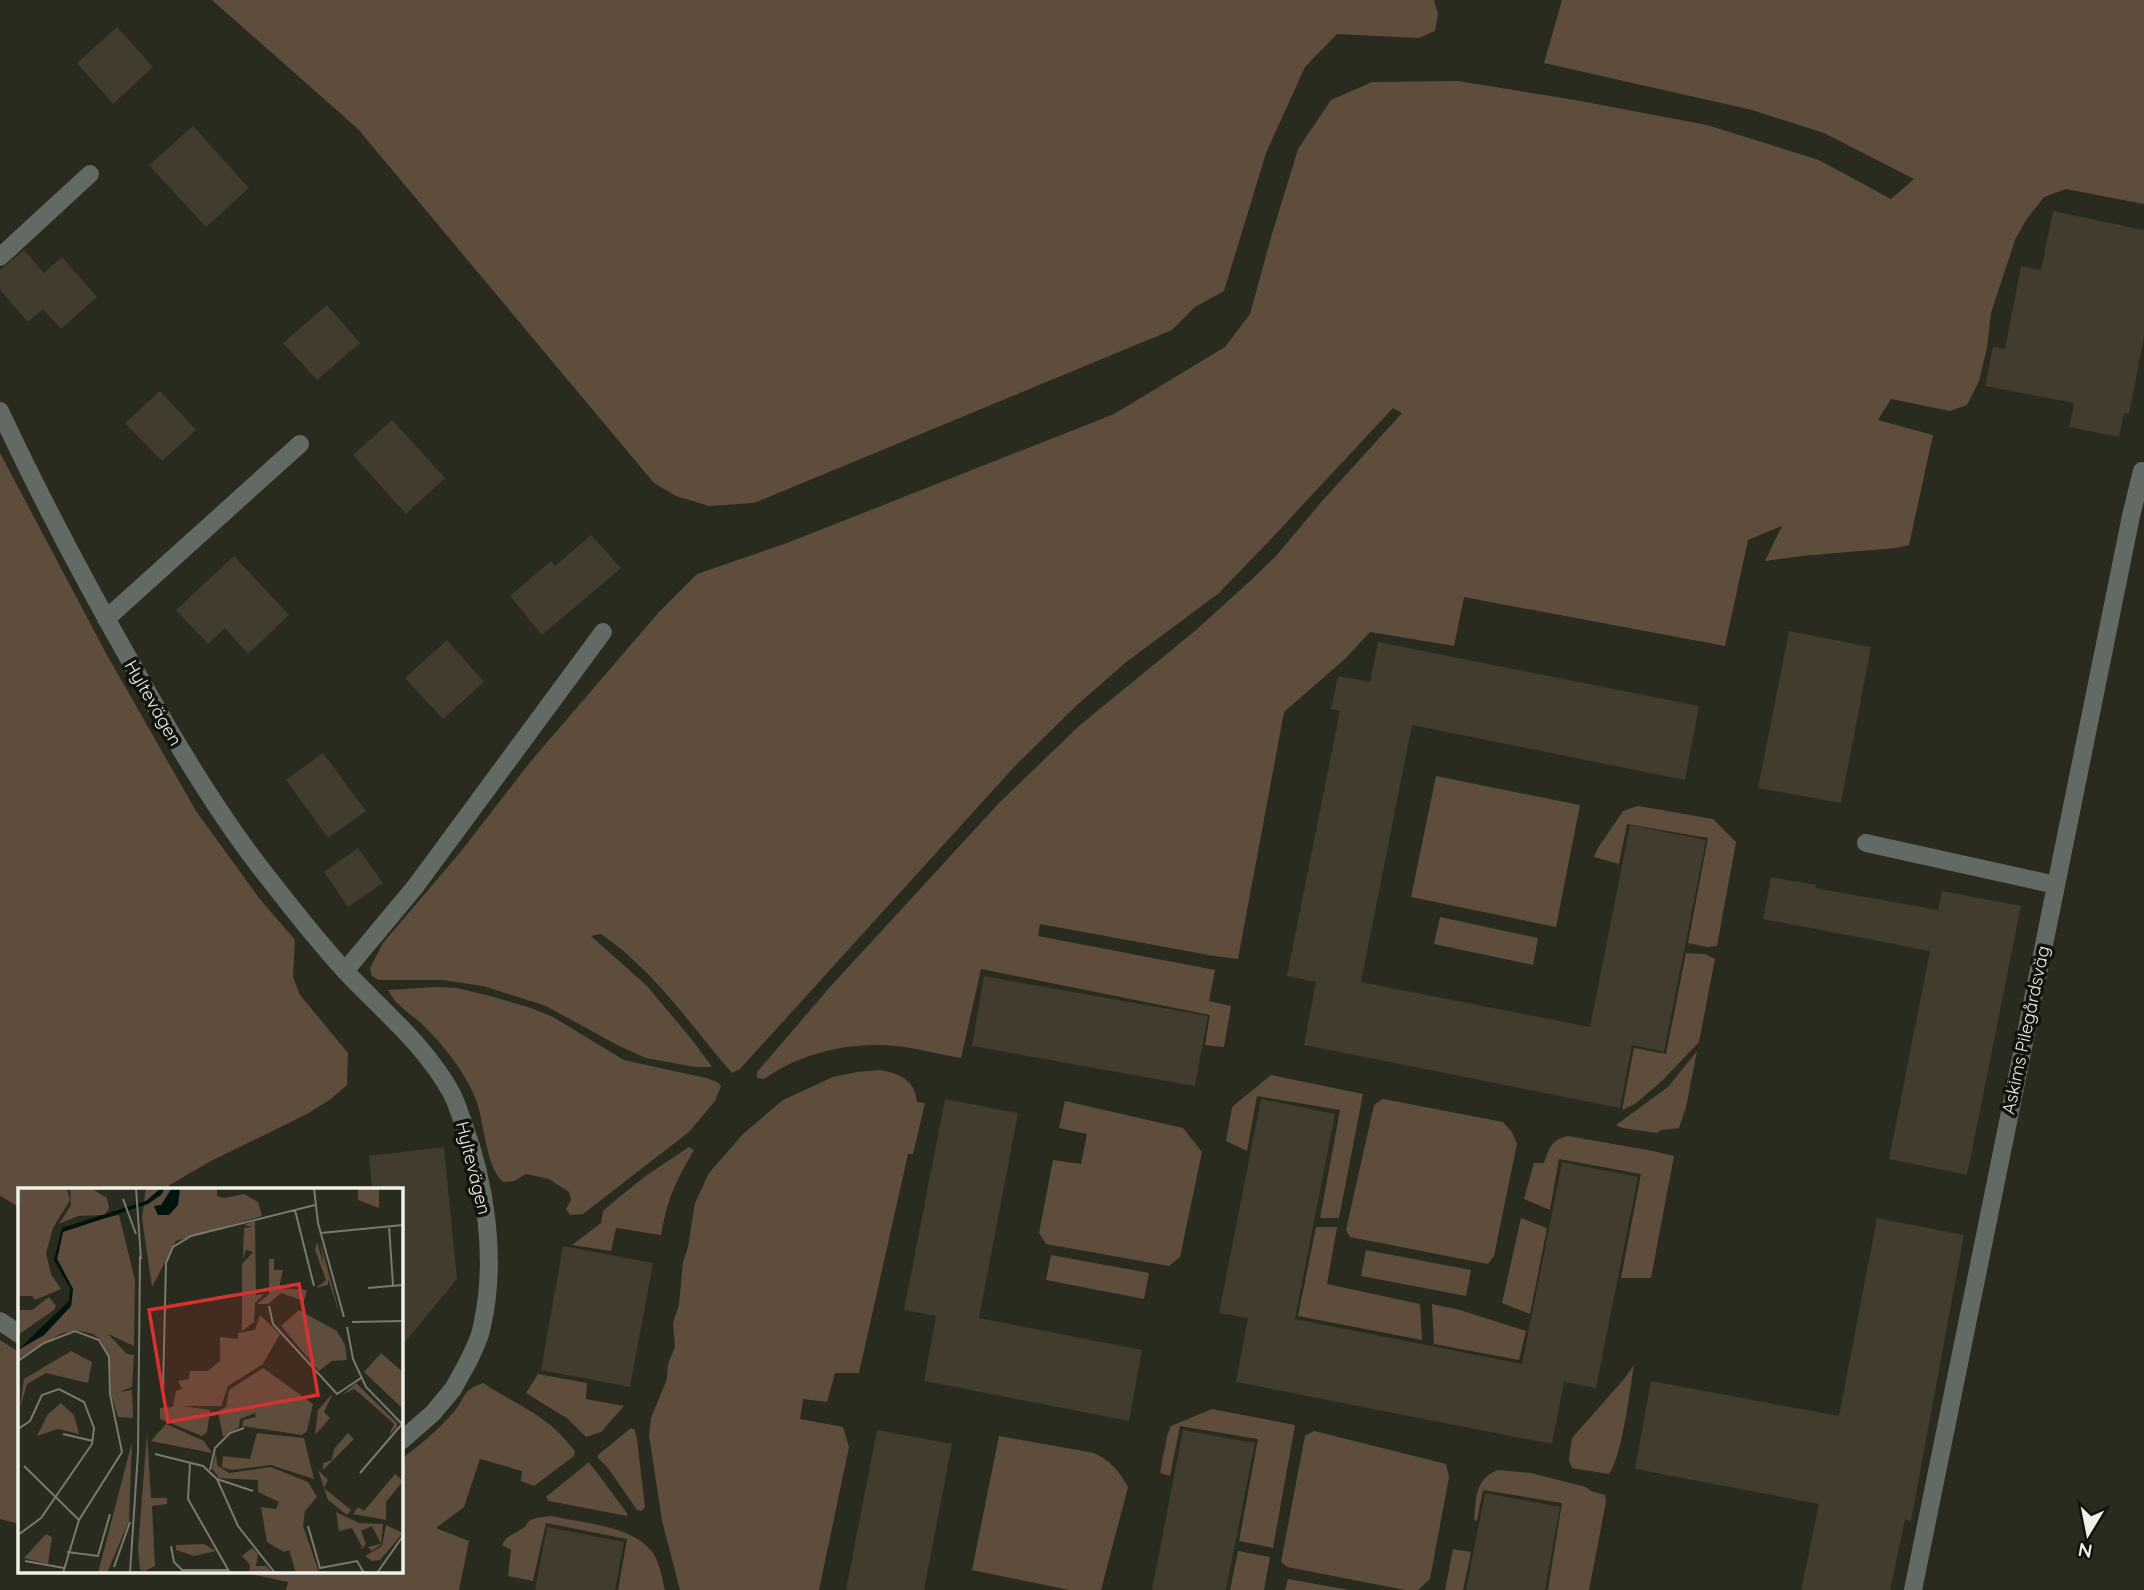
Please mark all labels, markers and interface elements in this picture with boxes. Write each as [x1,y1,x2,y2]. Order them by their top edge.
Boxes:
street label: Hyltevägen [120,656,187,750]
street label: Askims Pilegårdsväg [1996,944,2055,1116]
street label: Hyltevägen [451,1119,496,1217]
inset map [18,1188,402,1572]
north arrow [2053,1499,2123,1569]
text: N [2076,1538,2094,1564]

